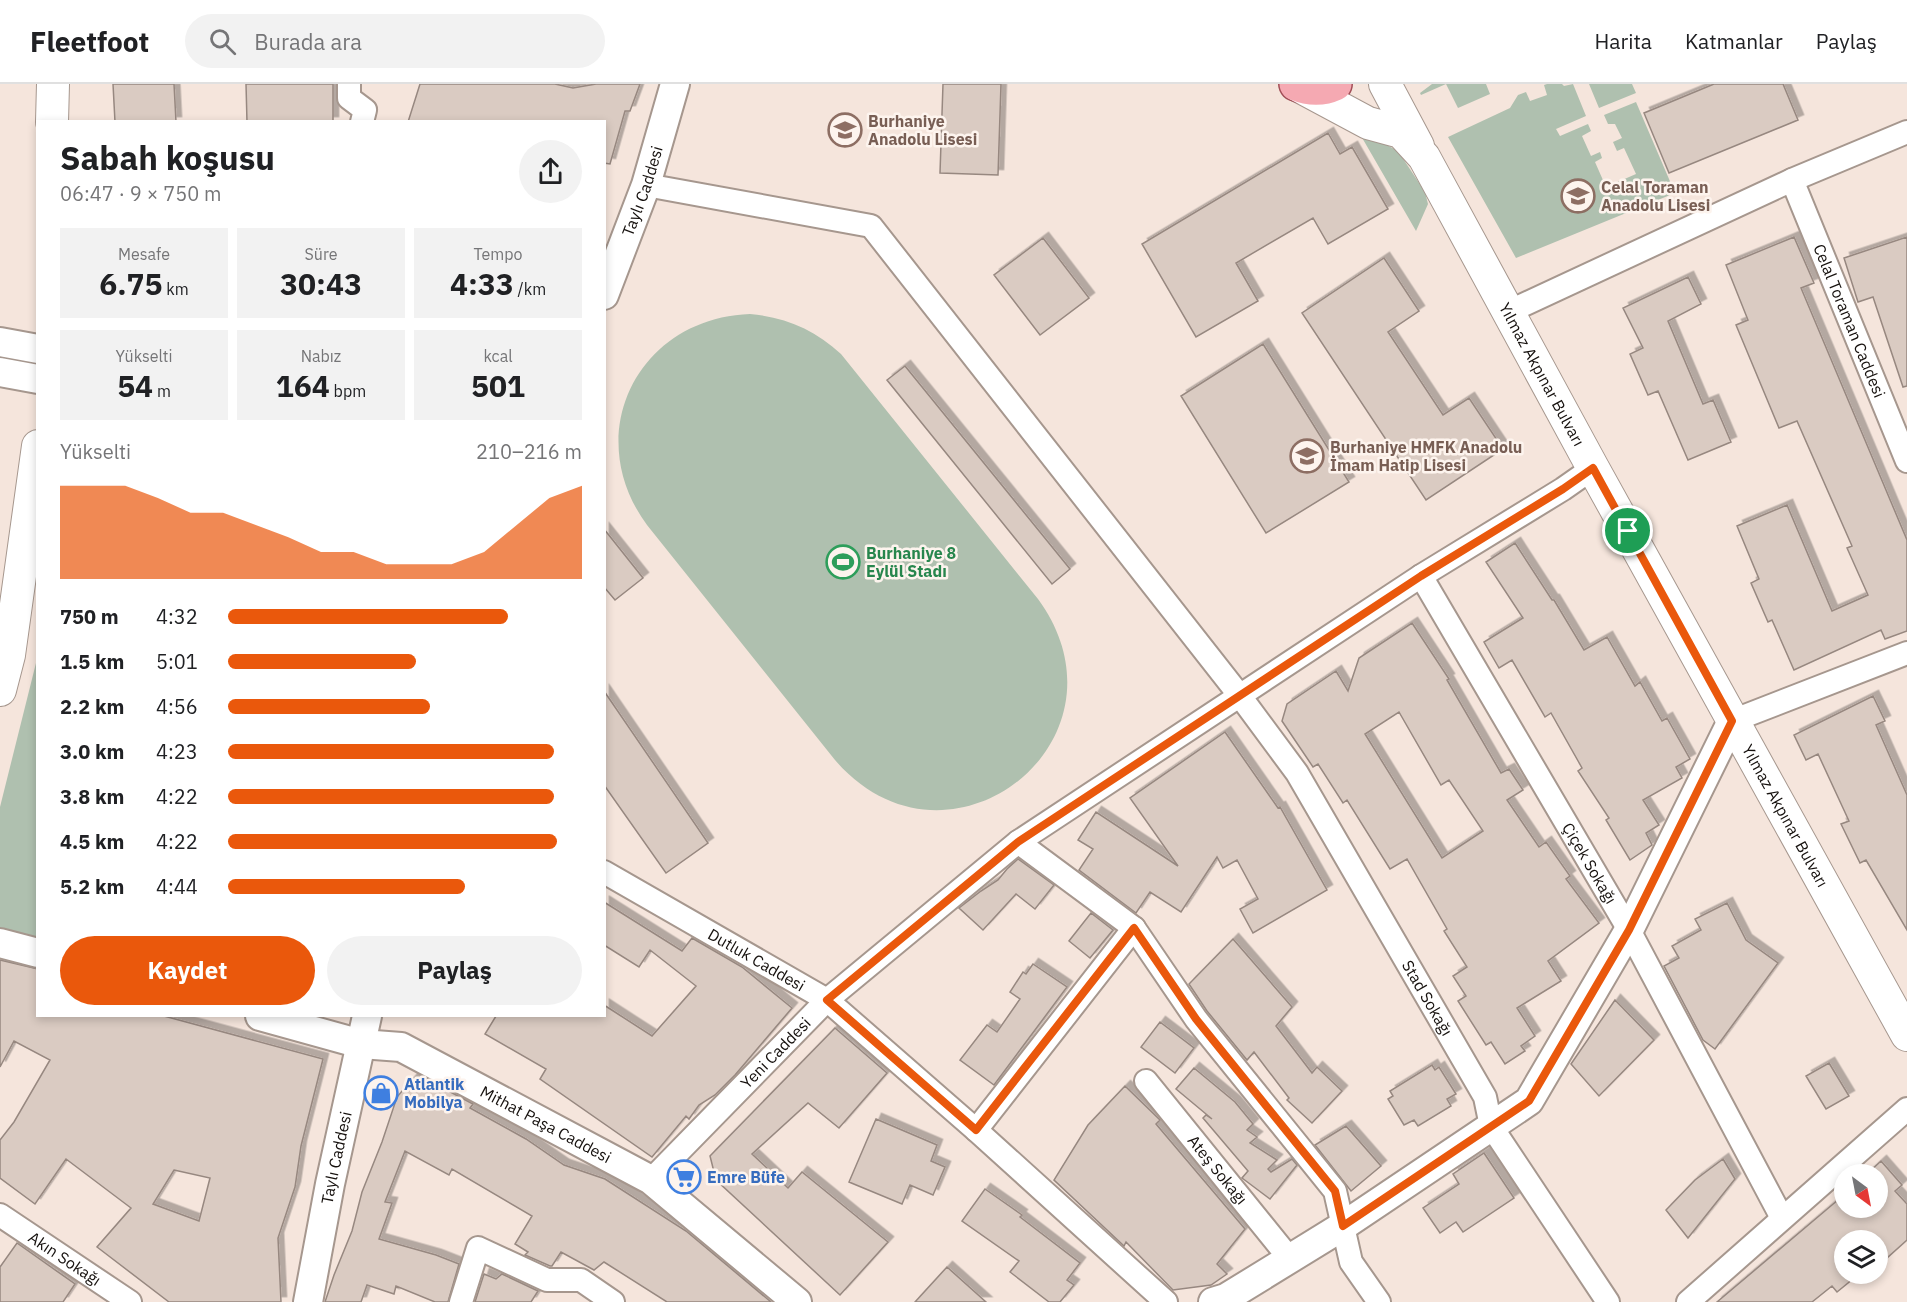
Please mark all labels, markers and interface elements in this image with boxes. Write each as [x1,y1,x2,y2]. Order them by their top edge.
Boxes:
search box [185,14,605,68]
text: Fleetfoot [30,23,149,60]
icon: search [206,25,239,58]
text: Burada ara [254,27,362,56]
text: Harita [1594,27,1652,55]
text: Katmanlar [1685,27,1783,55]
text: Paylaş [1816,27,1877,55]
place label: Burhaniye Anadolu Lisesi [868,111,977,149]
school or university icon: Burhaniye Anadolu Lisesi [827,112,863,148]
text: Sabah koşusu [60,136,275,179]
button: share [519,140,582,203]
street label: Taylı Caddesi [617,143,667,239]
place label: Celal Toraman Anadolu Lisesi [1601,177,1710,215]
school or university icon: Celal Toraman Anadolu Lisesi [1560,178,1596,214]
text: 06:47 · 9 × 750 m [60,180,221,207]
street label: Celal Toraman Caddesi [1809,241,1890,400]
text: Mesafe [118,244,170,264]
text: Süre [305,244,337,264]
text: Tempo [473,244,523,264]
text: 6.75 [99,264,163,303]
text: 30:43 [280,264,362,303]
text: 4:33 [450,264,514,303]
text: km [163,279,189,299]
text: /km [514,279,546,299]
street label: Yılmaz Akpınar Bulvarı [1495,299,1589,449]
text: Yükselti [116,346,172,366]
text: Nabız [301,346,341,366]
text: kcal [483,346,513,366]
text: 54 [117,366,153,405]
text: 164 [276,366,330,405]
text: 501 [471,366,525,405]
text: m [153,381,171,401]
text: bpm [330,381,366,401]
place label: Burhaniye HMFK Anadolu İmam Hatip Lisesi [1330,437,1522,475]
text: Yükselti [60,438,131,465]
text: 210–216 m [476,438,582,465]
school or university icon: Burhaniye HMFK Anadolu İmam Hatip Lisesi [1289,438,1325,474]
pin [1602,505,1653,556]
icon: arrive [1611,514,1644,547]
place label: Burhaniye 8 Eylül Stadı [866,543,956,581]
sports icon: Burhaniye 8 Eylül Stadı [825,544,861,580]
text: 750 m [60,603,119,630]
text: 4:32 [156,603,198,630]
text: 1.5 km [60,648,124,675]
text: 5:01 [156,648,198,675]
text: 2.2 km [60,693,124,720]
text: 4:56 [156,693,198,720]
text: 3.0 km [60,738,124,765]
text: 4:23 [156,738,198,765]
street label: Yılmaz Akpınar Bulvarı [1738,741,1833,891]
text: 3.8 km [60,783,124,810]
text: 4:22 [156,783,198,810]
street label: Çiçek Sokağı [1558,819,1621,907]
text: 4.5 km [60,828,124,855]
text: 4:22 [156,828,198,855]
text: 5.2 km [60,873,124,900]
text: 4:44 [156,873,198,900]
street label: Dutluk Caddesi [704,924,809,995]
button: Kaydet [60,936,315,1005]
button: Paylaş [327,936,582,1005]
street label: Stad Sokağı [1398,956,1457,1039]
street label: Yeni Caddesi [736,1013,815,1093]
place label: Atlantik Mobilya [404,1074,465,1112]
shop icon: Atlantik Mobilya [363,1075,399,1111]
street label: Mithat Paşa Caddesi [477,1081,615,1167]
street label: Taylı Caddesi [316,1109,356,1206]
street label: Ateş Sokağı [1184,1131,1252,1209]
supermarket icon: Emre Büfe [666,1159,702,1195]
north arrow [1834,1164,1888,1218]
map controls [1834,1164,1888,1284]
place label: Emre Büfe [707,1167,785,1187]
street label: Akın Sokağı [25,1227,105,1290]
button: layers [1834,1230,1888,1284]

